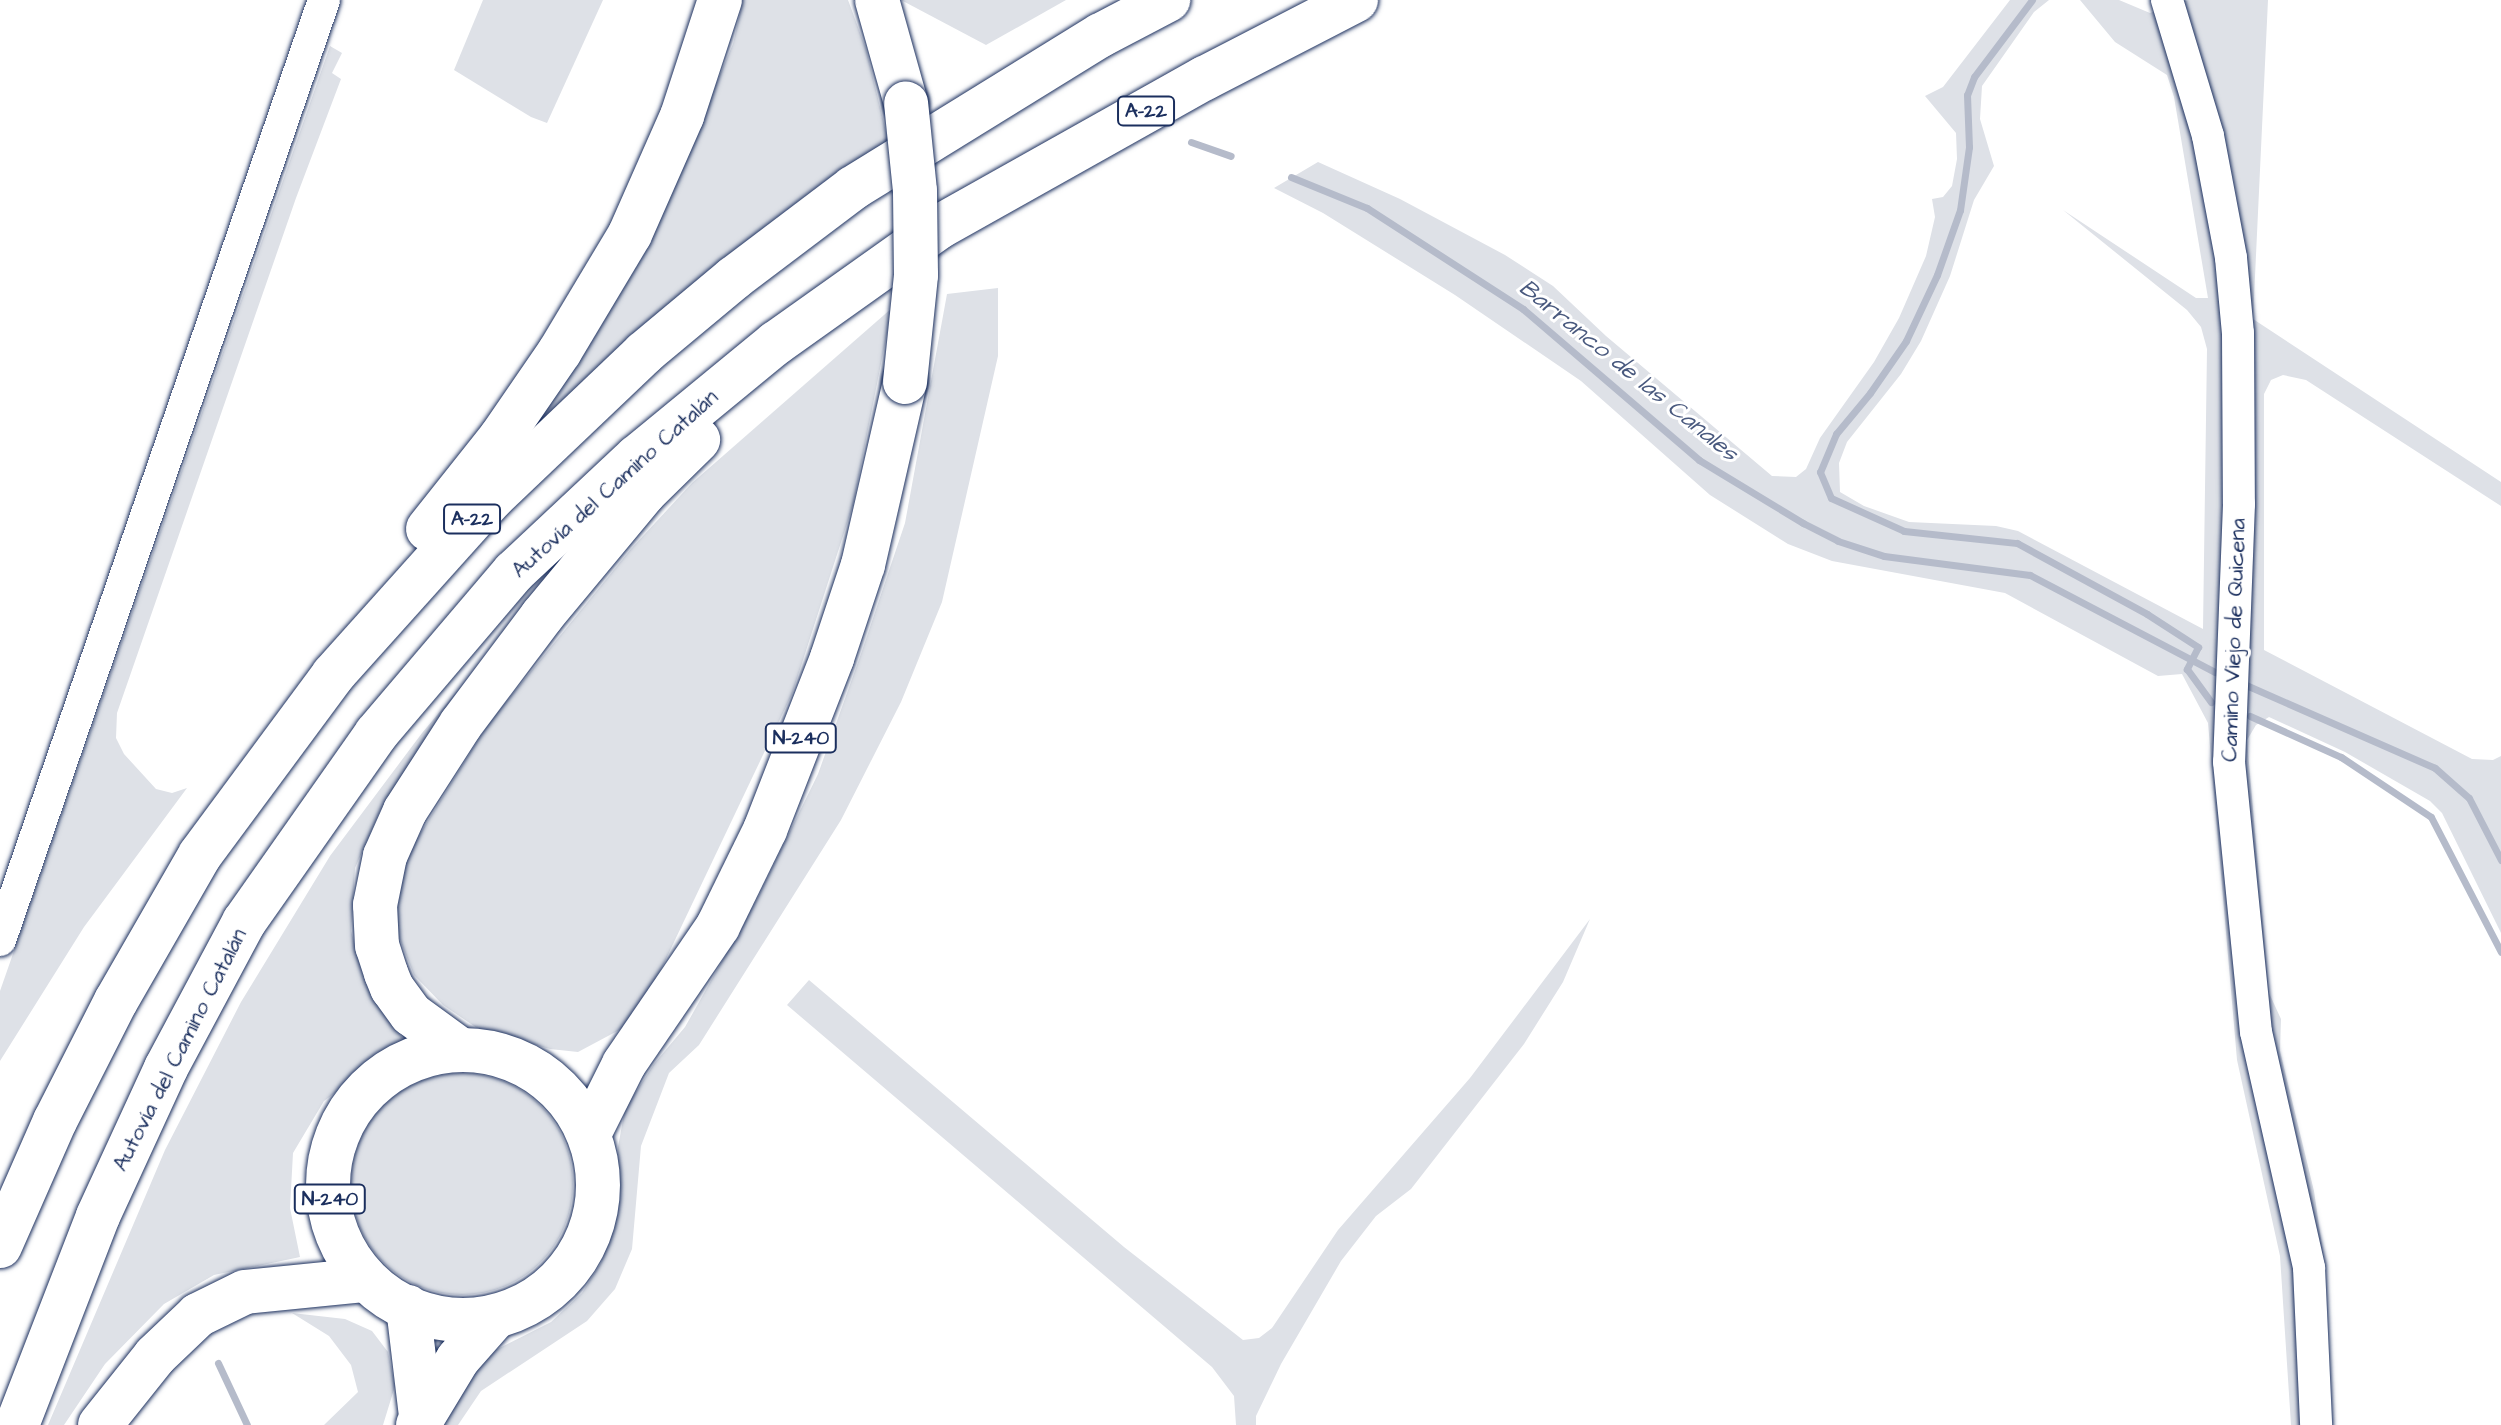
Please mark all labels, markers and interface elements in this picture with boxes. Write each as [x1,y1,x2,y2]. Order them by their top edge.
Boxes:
road number: A-22 [1116,95,1176,127]
water label: Barranco de las Canales [1513,274,1743,468]
street label: Autovía del Camino Catalán [506,384,724,584]
road number: A-22 [442,503,502,535]
street label: Camino Viejo de Quicena [2217,518,2251,762]
road number: N-240 [763,722,839,754]
street label: Autovía del Camino Catalán [107,924,253,1176]
road number: N-240 [292,1183,368,1215]

